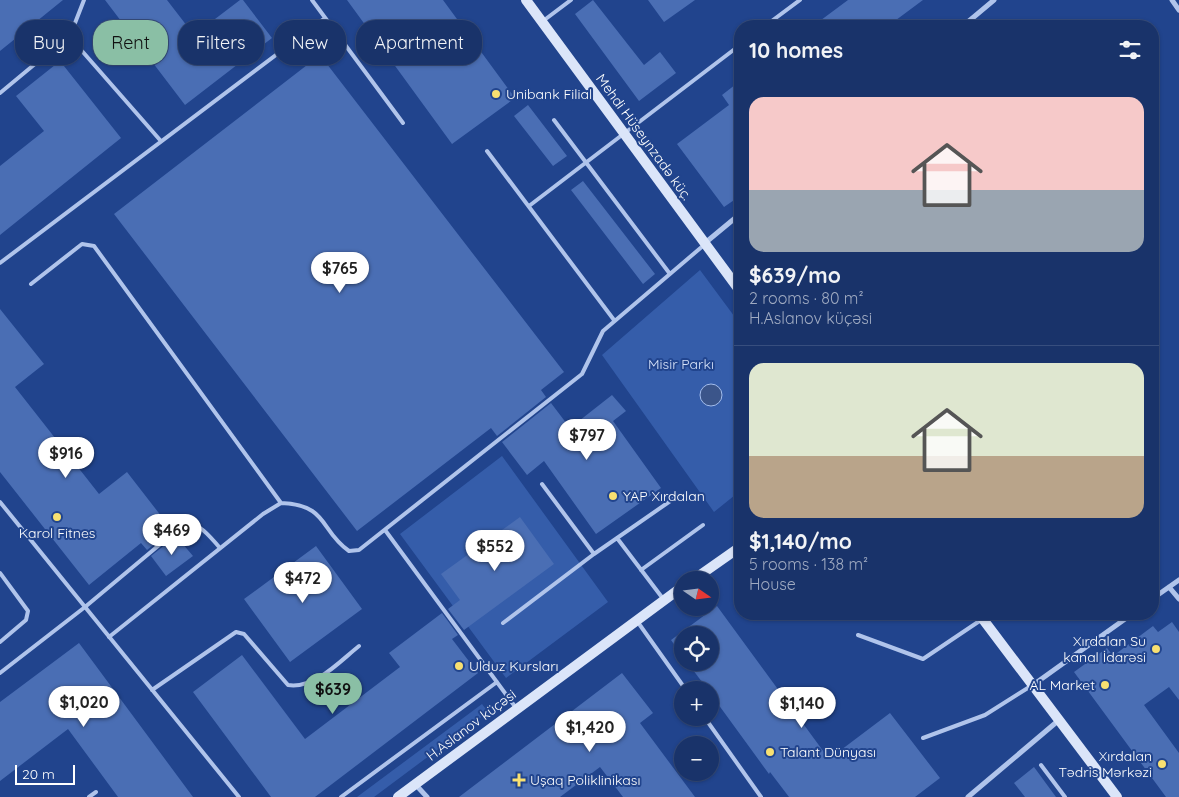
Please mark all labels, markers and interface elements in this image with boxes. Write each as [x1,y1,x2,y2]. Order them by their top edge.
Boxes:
chip: Buy [15,20,83,65]
chip: Rent [93,20,168,65]
chip: Filters [178,20,264,65]
chip: New [274,20,346,65]
chip: Apartment [356,20,482,65]
icon: filters [1116,36,1144,64]
text: 10 homes [749,37,843,63]
street label: Mehdi Hüseynzadə küç. [592,70,696,204]
place label: Unibank Filial [506,85,592,103]
marker: Unibank Filial [490,88,502,100]
icon: home [902,130,992,220]
pin: $765 [310,252,370,294]
text: $765 [322,258,358,278]
text: $639/mo [749,262,841,288]
text: 2 rooms · 80 m² [749,288,864,308]
text: H.Aslanov küçəsi [749,308,872,328]
park label: Misir Parkı [648,355,714,373]
icon: home [902,395,992,485]
pin: $797 [557,418,617,461]
text: $797 [569,425,605,445]
pin: $916 [36,436,96,479]
text: $916 [49,443,83,463]
place label: YAP Xırdalan [623,487,705,505]
marker: YAP Xırdalan [607,490,619,502]
marker: Karol Fitnes [51,511,63,523]
pin: $469 [142,514,202,556]
text: $469 [154,520,190,540]
place label: Karol Fitnes [19,524,95,542]
text: $1,140/mo [749,528,852,554]
pin: $552 [465,530,525,572]
text: $552 [476,536,514,556]
text: 5 rooms · 138 m² [749,554,868,574]
pin: $472 [273,562,333,604]
text: $472 [285,568,321,588]
north arrow [674,571,719,616]
map controls [674,571,719,781]
text: House [749,574,796,594]
button: locate [674,626,719,671]
place label: Xırdalan Su kanal İdarəsi [1063,632,1146,666]
marker: Xırdalan Su kanal İdarəsi [1150,643,1162,655]
place label: Ulduz Kursları [469,657,559,675]
marker: Ulduz Kursları [453,660,465,672]
pin: $639 [303,672,363,715]
place label: AL Market [1029,676,1095,694]
text: $639 [315,679,351,699]
marker: AL Market [1099,679,1111,691]
button: + [674,681,719,726]
street label: H.Aslanov küçəsi [423,685,519,765]
pin: $1,020 [43,686,125,728]
pin: $1,140 [761,686,843,729]
text: $1,020 [60,692,108,712]
text: $1,140 [780,693,824,713]
pin: $1,420 [549,710,631,753]
text: $1,420 [566,717,614,737]
button: − [674,736,719,781]
place label: Talant Dünyası [780,743,876,761]
marker: Talant Dünyası [764,746,776,758]
place label: Xırdalan Tədris Mərkəzi [1058,747,1152,781]
marker: Xırdalan Tədris Mərkəzi [1156,758,1168,770]
scale bar [15,762,75,785]
text: 20 m [22,765,55,783]
place label: Uşaq Poliklinikası [530,771,640,789]
marker: Uşaq Poliklinikası [512,773,526,787]

